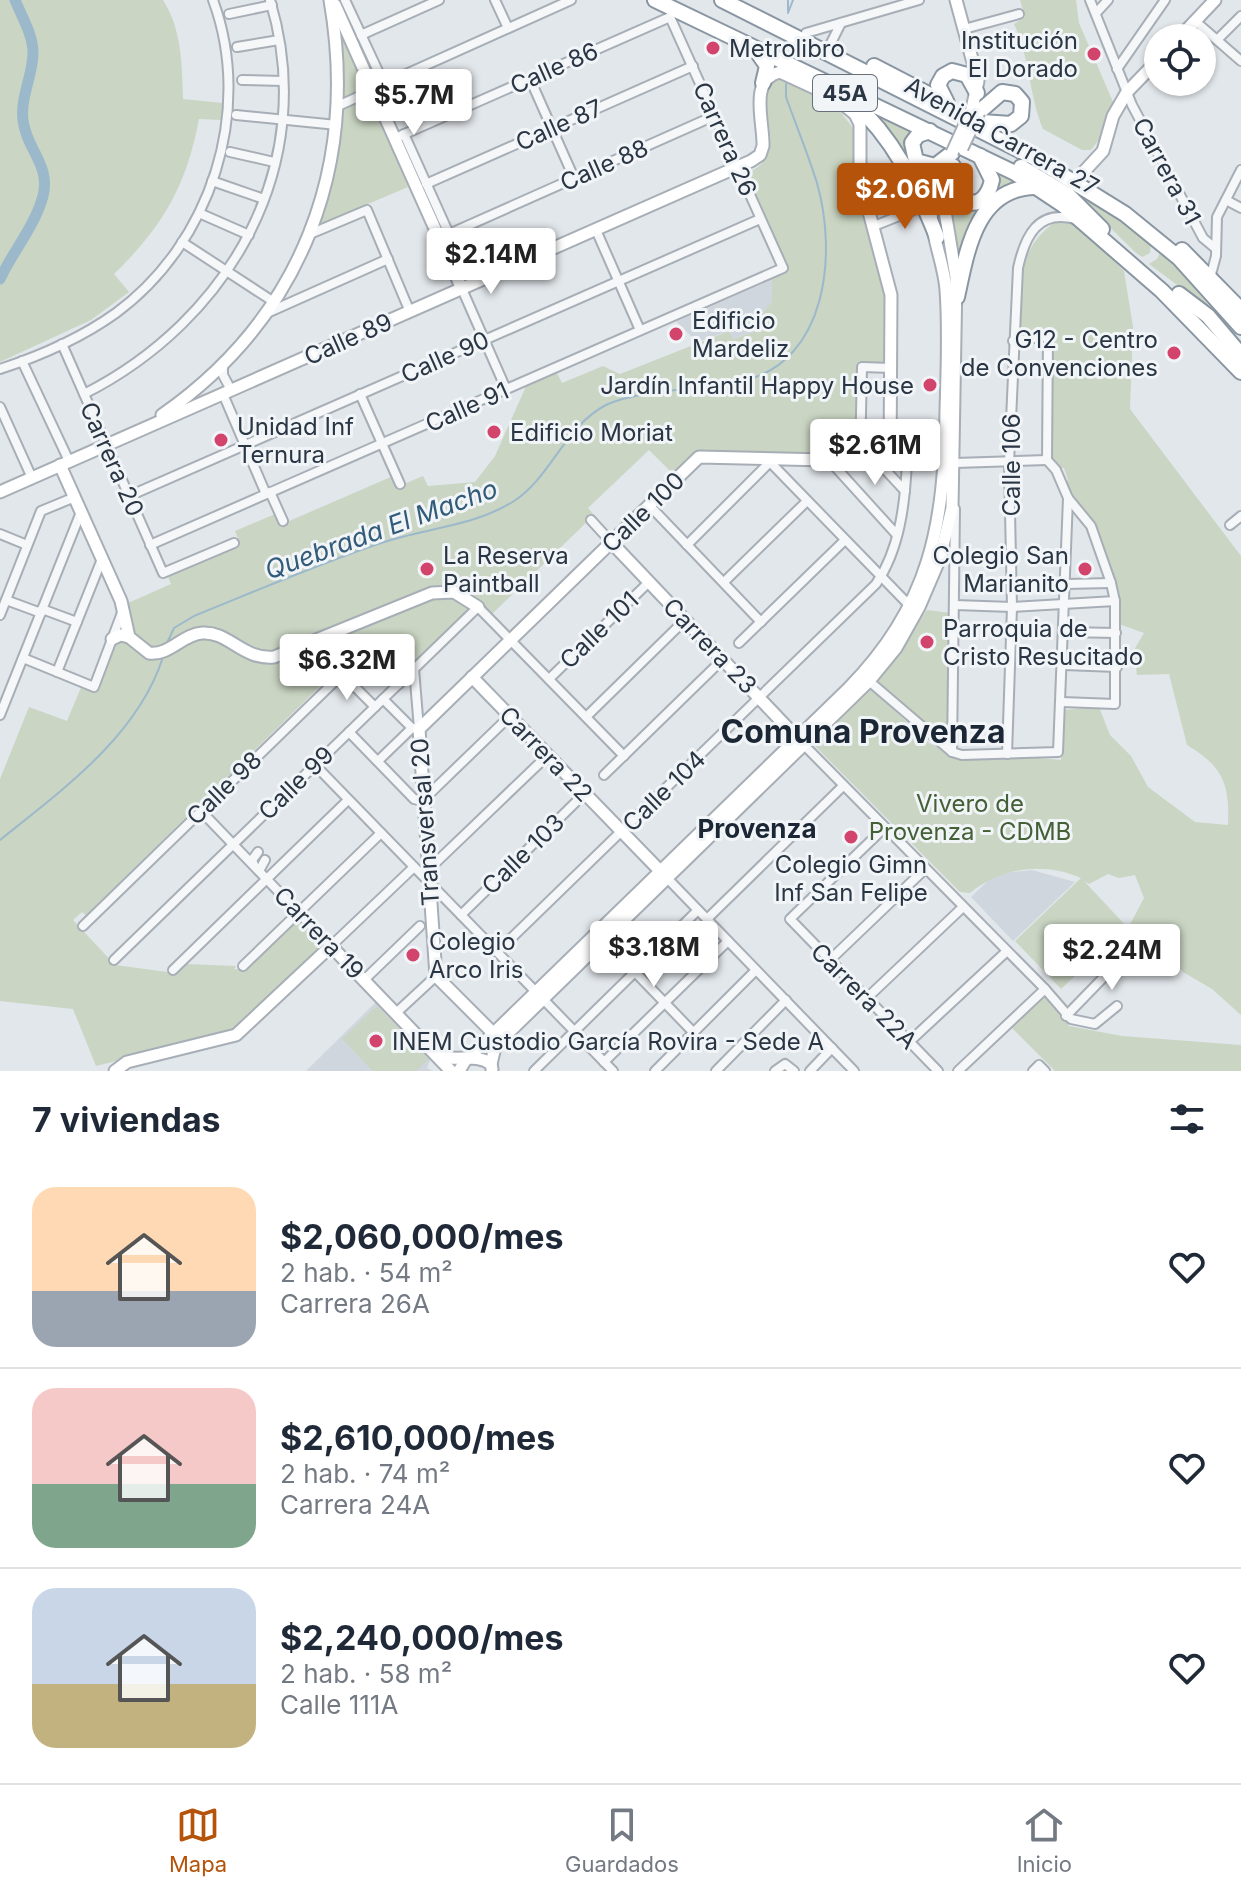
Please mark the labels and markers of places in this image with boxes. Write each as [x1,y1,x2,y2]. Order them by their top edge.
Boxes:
place label: Institución El Dorado [961,26,1078,83]
place label: Metrolibro [729,34,845,63]
marker: Metrolibro [704,39,722,57]
marker: Institución El Dorado [1085,45,1103,63]
pin: $5.7M [358,69,470,137]
pin: $2.06M [840,163,970,231]
pin: $2.14M [426,228,556,296]
place label: Edificio Mardeliz [692,306,789,363]
marker: Edificio Mardeliz [667,325,685,343]
place label: G12 - Centro de Convenciones [961,325,1158,382]
marker: G12 - Centro de Convenciones [1165,344,1183,362]
place label: Jardín Infantil Happy House [600,371,914,400]
marker: Jardín Infantil Happy House [921,376,939,394]
place label: Unidad Inf Ternura [237,412,354,469]
place label: Edificio Moriat [510,418,673,447]
pin: $2.61M [810,419,940,487]
marker: Edificio Moriat [485,423,503,441]
marker: Unidad Inf Ternura [212,431,230,449]
place label: La Reserva Paintball [443,541,569,598]
place label: Colegio San Marianito [933,541,1069,598]
marker: La Reserva Paintball [418,560,436,578]
marker: Colegio San Marianito [1076,560,1094,578]
place label: Parroquia de Cristo Resucitado [943,614,1143,671]
marker: Parroquia de Cristo Resucitado [918,633,936,651]
pin: $6.32M [282,634,412,702]
marker: Colegio Gimn Inf San Felipe [842,828,860,846]
place label: Colegio Gimn Inf San Felipe [774,850,928,907]
pin: $3.18M [589,921,719,989]
pin: $2.24M [1047,924,1177,992]
place label: Colegio Arco Iris [429,927,523,984]
marker: Colegio Arco Iris [404,946,422,964]
place label: INEM Custodio García Rovira - Sede A [392,1027,824,1056]
marker: INEM Custodio García Rovira - Sede A [367,1032,385,1050]

